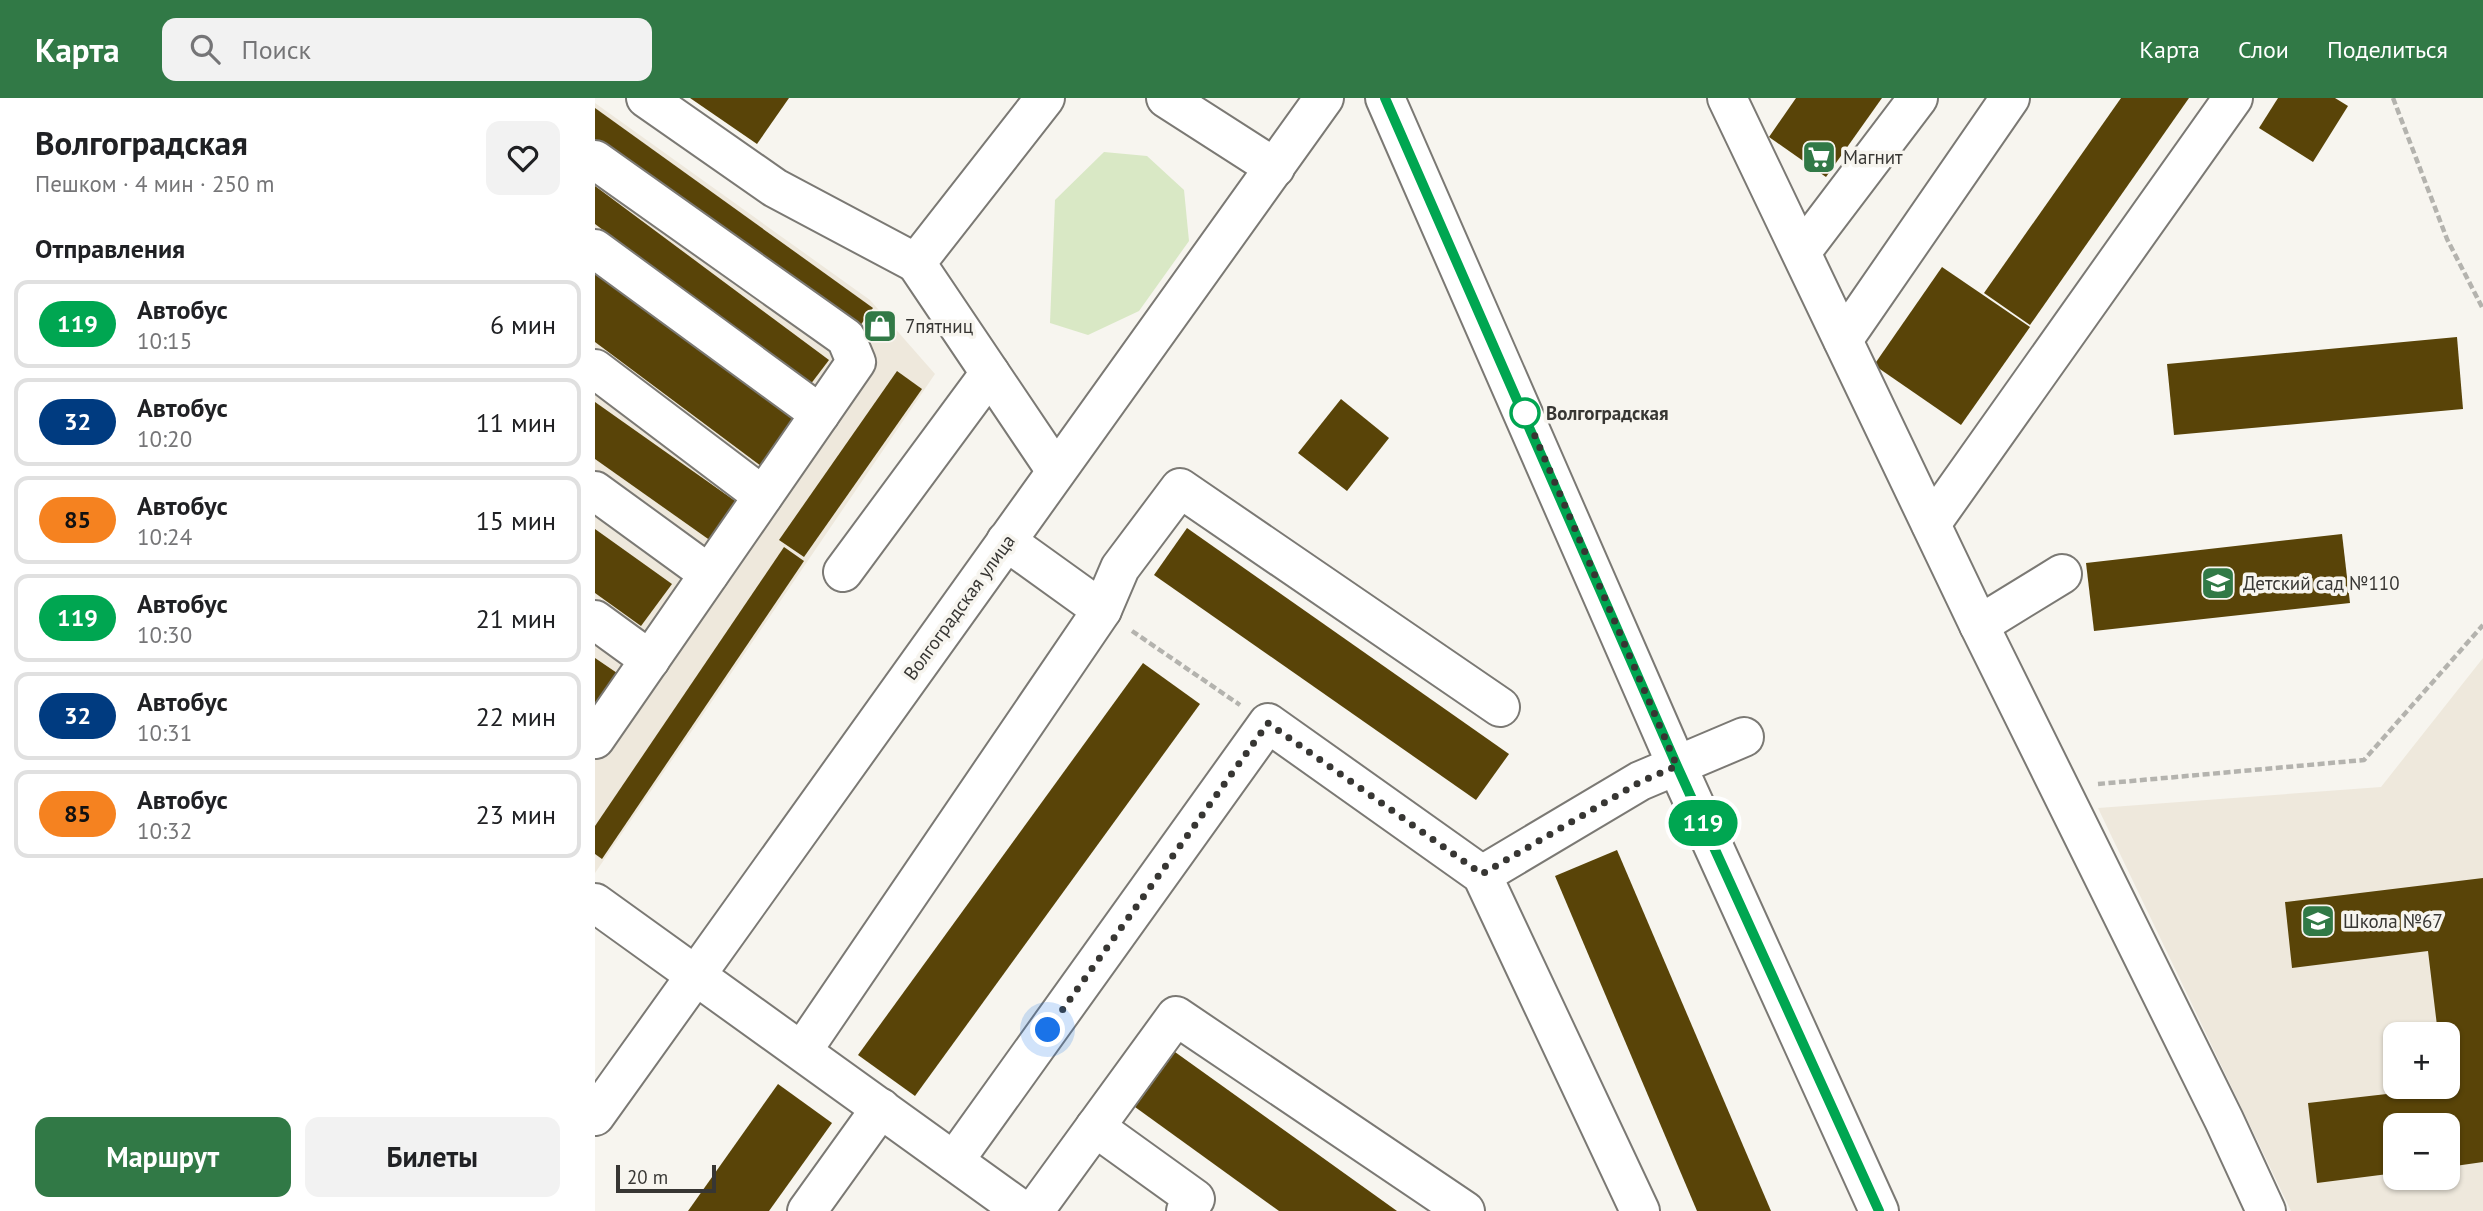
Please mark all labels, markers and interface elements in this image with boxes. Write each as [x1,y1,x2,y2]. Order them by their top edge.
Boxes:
search box [162,18,652,81]
text: Карта [35,28,120,71]
icon: search [186,30,224,68]
text: Поиск [242,33,311,66]
text: Карта [2139,34,2200,65]
text: Слои [2238,34,2289,65]
text: Поделиться [2327,34,2448,65]
text: Волгоградская [35,121,248,164]
button: heart [486,121,560,195]
supermarket icon: Магнит [1800,138,1838,176]
place label: Магнит [1843,145,1903,169]
text: Пешком · 4 мин · 250 m [35,169,274,198]
text: Отправления [35,232,185,265]
text: Автобус [137,293,228,326]
shop icon: 7пятниц [861,307,899,345]
text: 119 [57,308,98,339]
text: 6 мин [490,308,556,341]
place label: 7пятниц [905,314,973,338]
text: 10:15 [137,326,192,355]
text: Автобус [137,391,228,424]
marker: Волгоградская [1510,398,1540,428]
place label: Волгоградская [1546,401,1669,425]
text: 32 [64,406,91,437]
text: 11 мин [476,406,556,439]
text: 10:20 [137,424,192,453]
text: Автобус [137,489,228,522]
text: 85 [64,504,91,535]
text: 15 мин [476,504,556,537]
text: 10:24 [137,522,192,551]
street label: Волгоградская улица [898,530,1020,684]
school or university icon: Детский сад №110 [2199,564,2237,602]
place label: Детский сад №110 [2243,571,2400,595]
text: Автобус [137,587,228,620]
text: 119 [57,602,98,633]
text: 21 мин [476,602,556,635]
text: 10:30 [137,620,192,649]
text: Автобус [137,685,228,718]
text: 32 [64,700,91,731]
text: 22 мин [476,700,556,733]
text: 10:31 [137,718,192,747]
text: Автобус [137,783,228,816]
text: 85 [64,798,91,829]
text: 23 мин [476,798,556,831]
line badge: 119 [1663,800,1743,846]
text: 119 [1683,807,1723,838]
text: 10:32 [137,816,192,845]
school or university icon: Школа №67 [2299,902,2337,940]
place label: Школа №67 [2343,909,2443,933]
your location [1030,1012,1065,1047]
map controls [2383,1022,2460,1190]
button: + [2383,1022,2460,1099]
button: − [2383,1113,2460,1190]
button: Маршрут [35,1117,291,1197]
button: Билеты [305,1117,560,1197]
scale bar [616,1162,716,1194]
text: 20 m [627,1165,668,1189]

